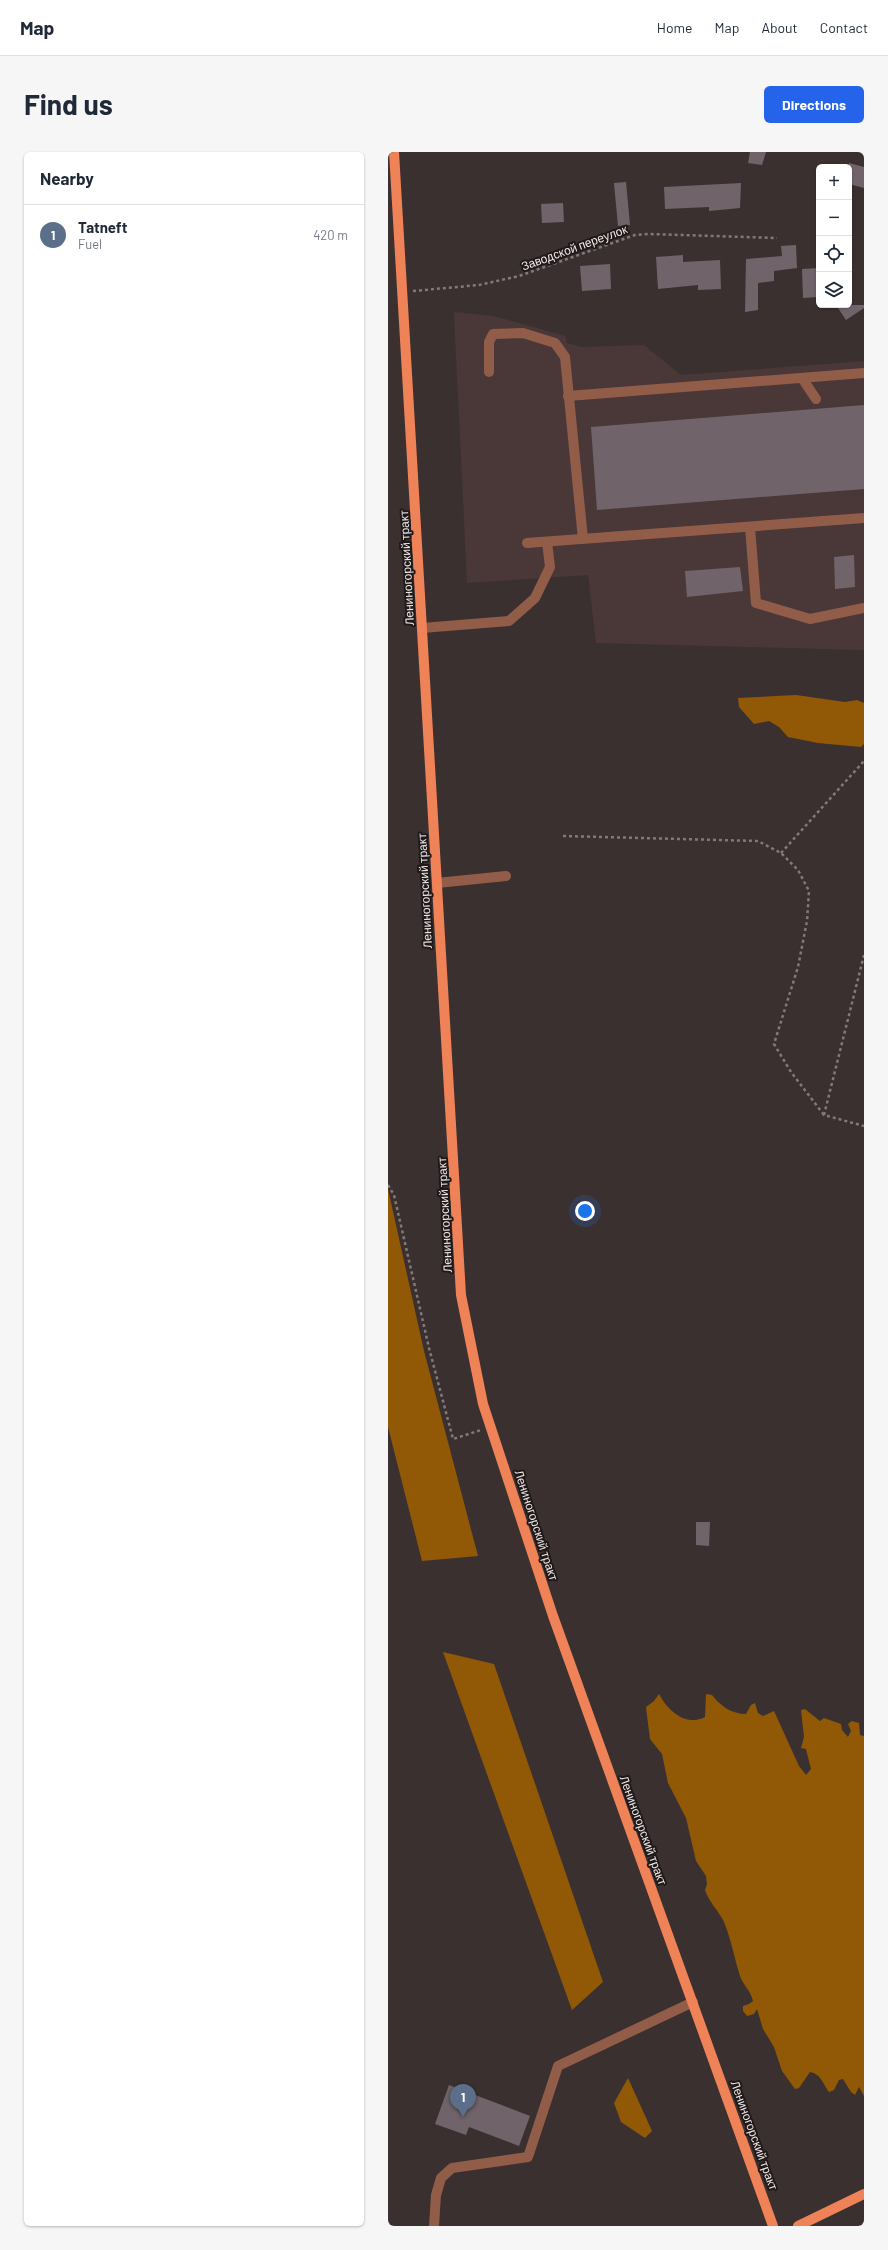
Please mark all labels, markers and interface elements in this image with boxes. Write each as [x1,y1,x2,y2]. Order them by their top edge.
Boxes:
text: Map [20,16,54,39]
text: Home [657,19,693,36]
text: Map [715,19,739,36]
text: About [761,19,798,36]
text: Contact [820,19,868,36]
button: Directions [764,86,864,123]
text: Find us [24,87,113,121]
map controls [816,164,852,308]
button: + [816,164,852,200]
text: Nearby [40,168,94,188]
button: − [816,200,852,236]
text: Tatneft [78,218,127,236]
street label: Заводской переулок [519,221,630,274]
text: 1 [51,227,55,243]
text: 420 m [313,227,348,243]
text: Fuel [78,236,102,252]
button: locate [816,236,852,272]
button: layers [816,272,852,308]
street label: Лениногорский тракт [396,509,417,626]
street label: Лениногорский тракт [414,832,435,949]
street label: Лениногорский тракт [434,1156,455,1273]
your location [575,1201,595,1221]
street label: Лениногорский тракт [512,1468,562,1583]
street label: Лениногорский тракт [617,1773,670,1887]
street label: Лениногорский тракт [728,2078,781,2192]
pin: 1 [450,2084,476,2117]

